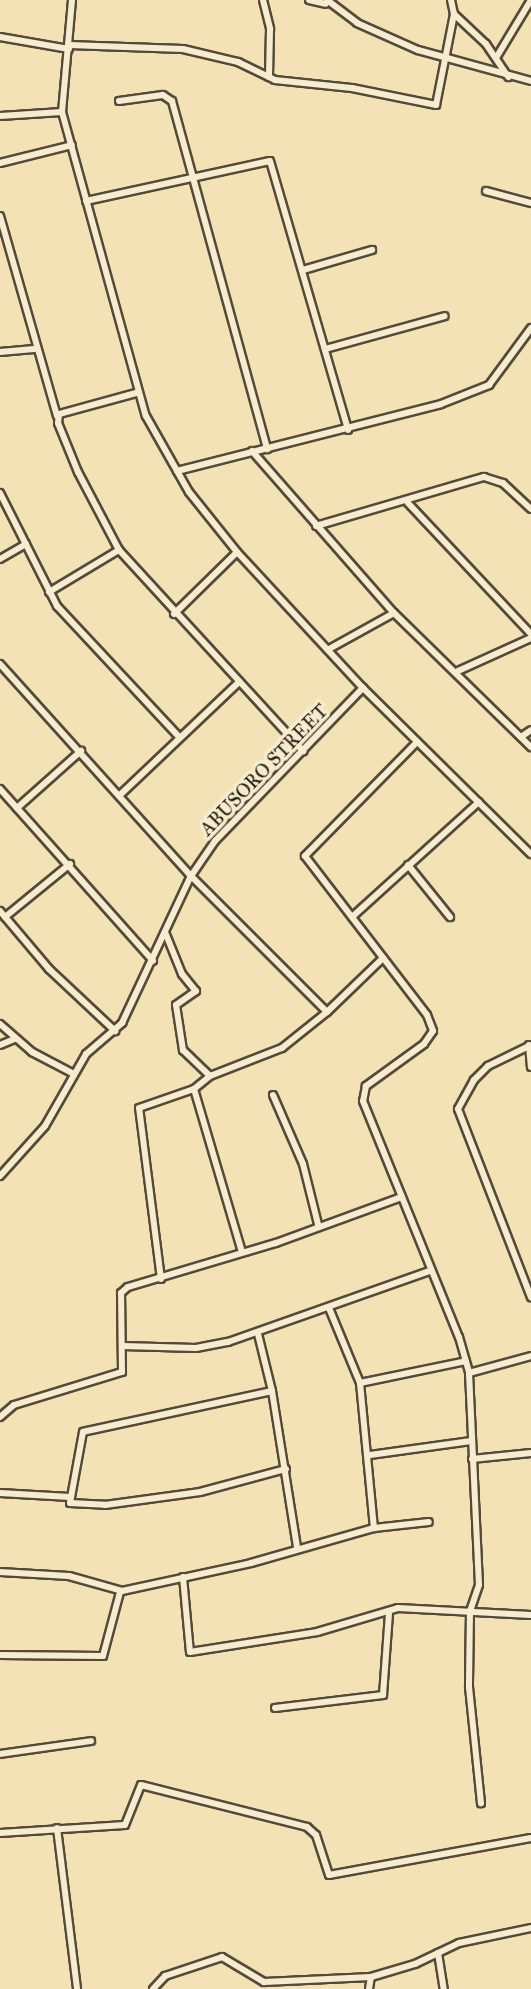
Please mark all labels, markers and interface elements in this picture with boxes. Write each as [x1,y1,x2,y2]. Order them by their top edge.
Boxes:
street label: ABUSORO STREET [195,699,333,841]

